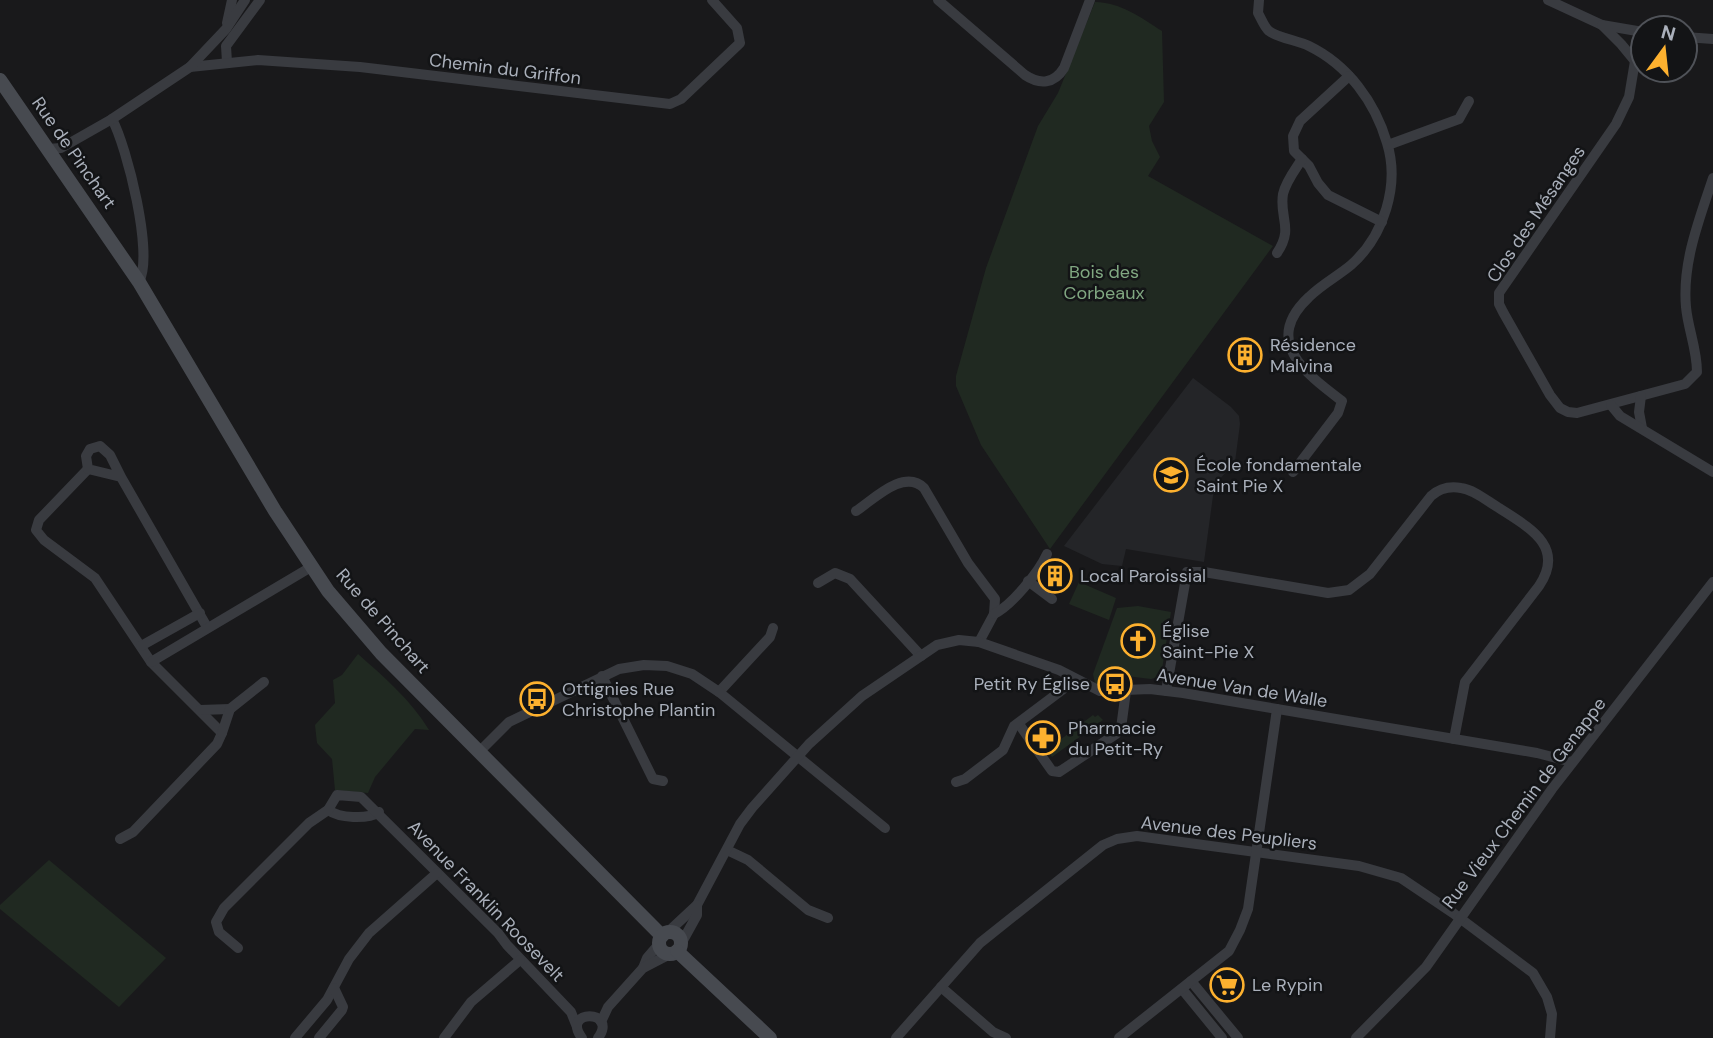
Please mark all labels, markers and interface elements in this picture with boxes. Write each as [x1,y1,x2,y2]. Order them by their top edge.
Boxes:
north arrow [1629,14,1699,84]
text: N [1658,19,1678,47]
street label: Chemin du Griffon [428,48,582,90]
street label: Rue de Pinchart [26,92,122,214]
street label: Clos des Mésanges [1481,141,1591,287]
park label: Bois des Corbeaux [1064,260,1144,305]
place label: Résidence Malvina [1270,333,1356,378]
building icon: Résidence Malvina [1226,336,1264,374]
place label: École fondamentale Saint Pie X [1196,453,1362,498]
school or university icon: École fondamentale Saint Pie X [1152,456,1190,494]
building icon: Local Paroissial [1036,557,1074,595]
street label: Rue de Pinchart [331,563,435,679]
place label: Local Paroissial [1080,564,1206,588]
place label: Église Saint-Pie X [1162,619,1254,664]
church icon: Église Saint-Pie X [1119,622,1157,660]
street label: Avenue Van de Walle [1155,663,1329,713]
bus stop icon: Petit Ry Église [1096,665,1134,703]
place label: Petit Ry Église [974,672,1090,696]
place label: Ottignies Rue Christophe Plantin [562,677,715,722]
bus stop icon: Ottignies Rue Christophe Plantin [518,680,556,718]
street label: Rue Vieux Chemin de Genappe [1437,692,1611,914]
place label: Pharmacie du Petit-Ry [1068,716,1163,761]
pharmacy icon: Pharmacie du Petit-Ry [1024,719,1062,757]
street label: Avenue des Peupliers [1140,810,1318,856]
street label: Avenue Franklin Roosevelt [402,815,570,987]
supermarket icon: Le Rypin [1208,966,1246,1004]
place label: Le Rypin [1252,973,1323,997]

